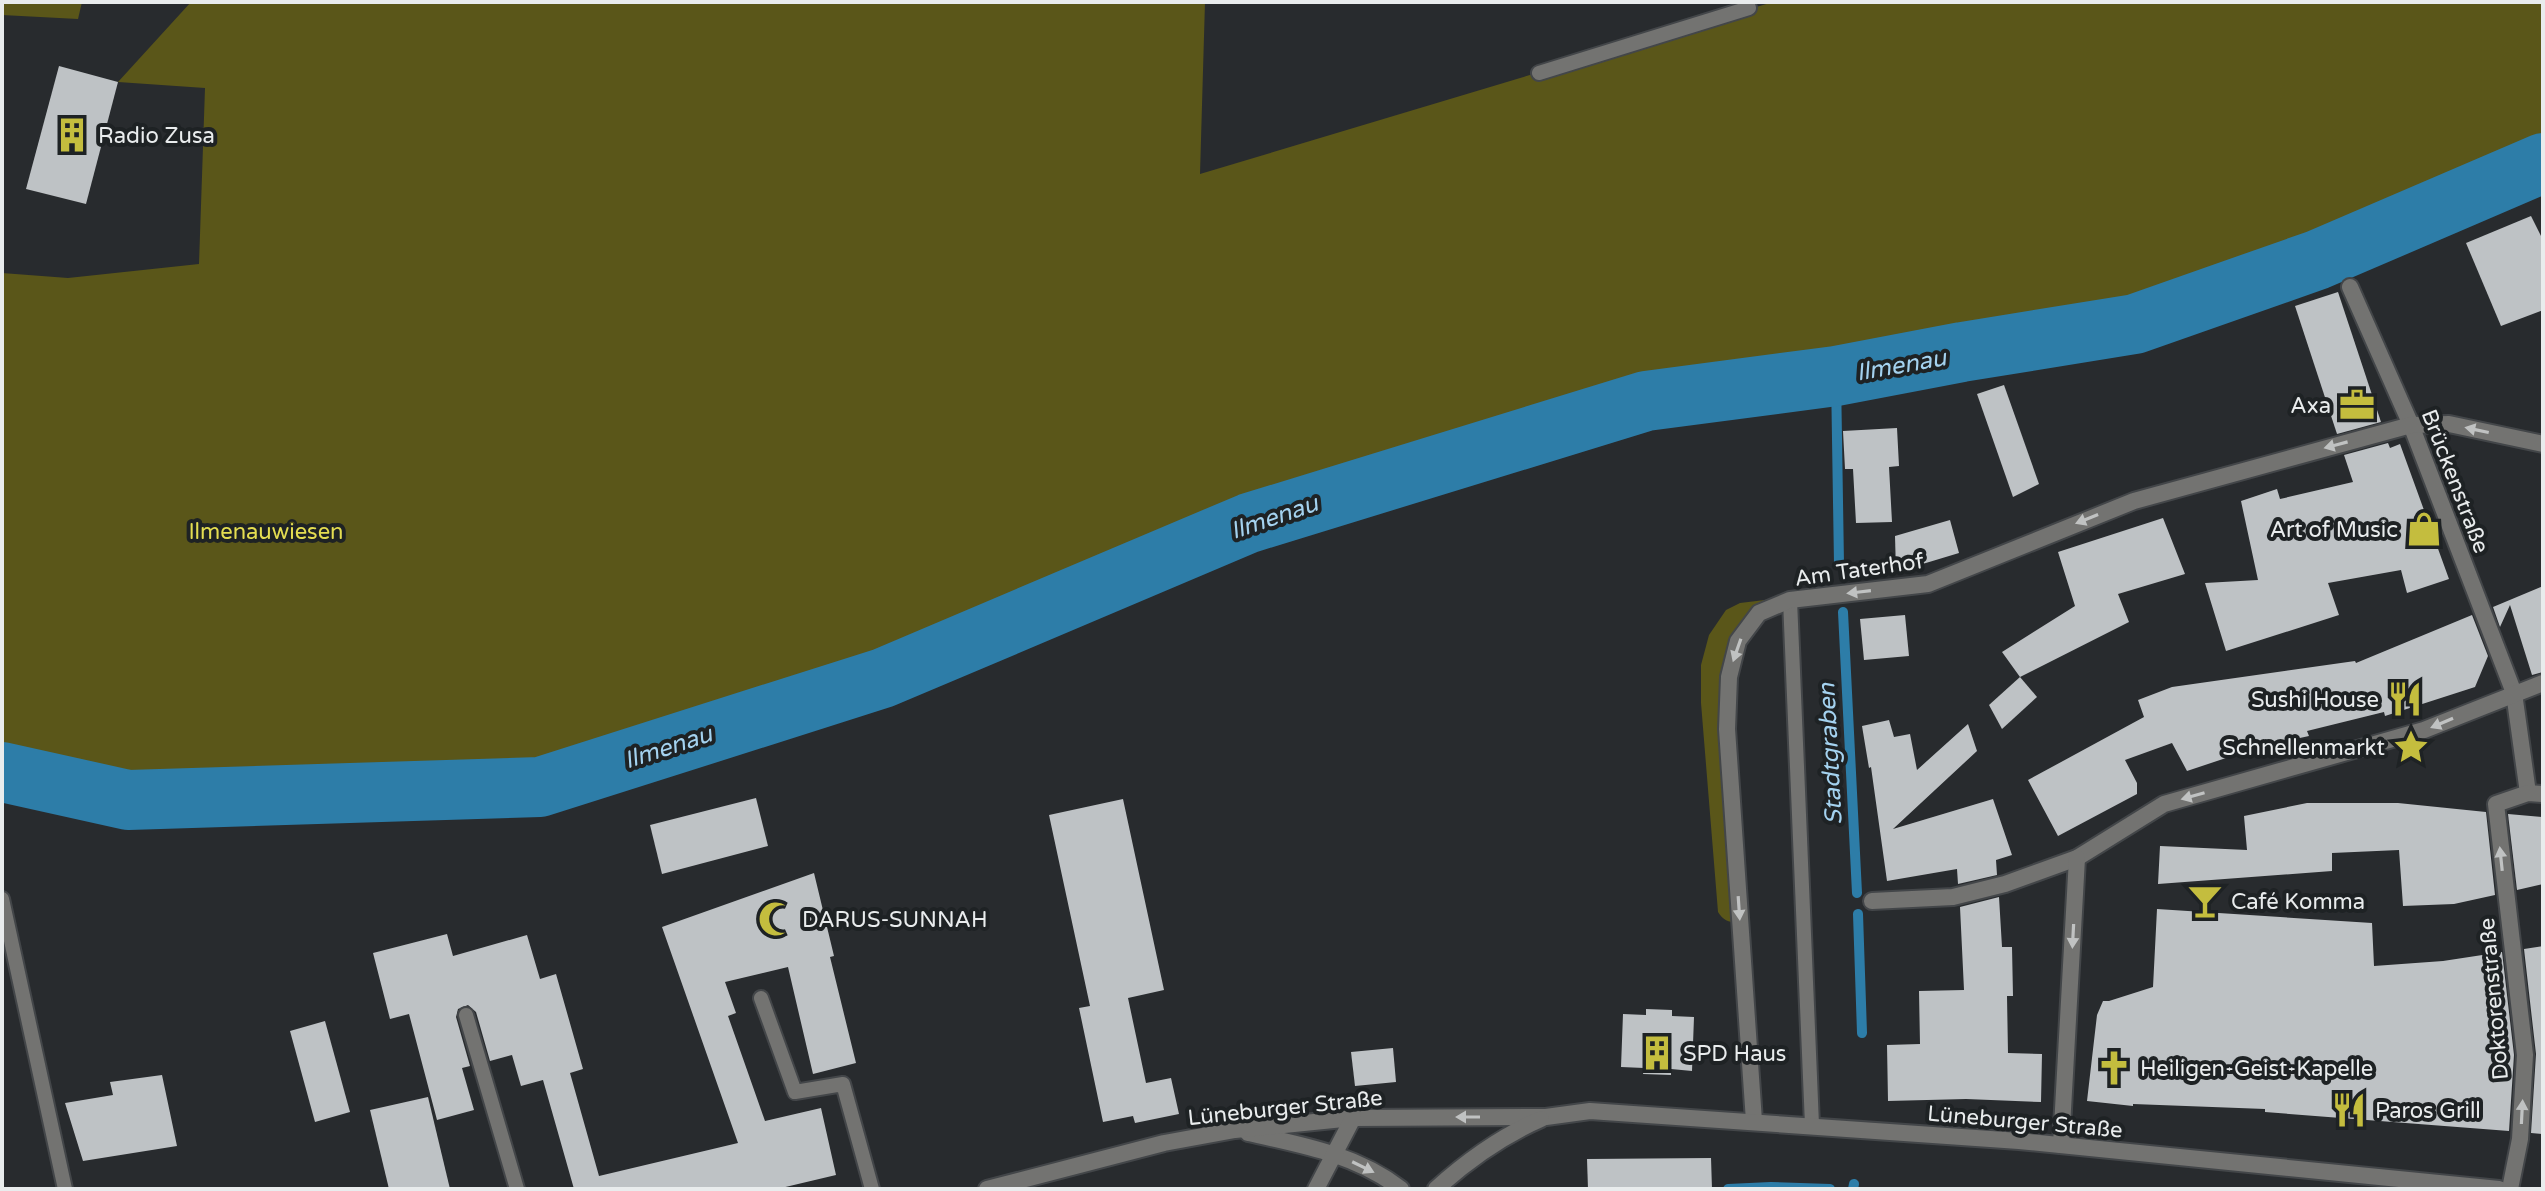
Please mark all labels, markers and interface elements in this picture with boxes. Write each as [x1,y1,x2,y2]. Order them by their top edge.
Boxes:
building icon: Radio Zusa [53,116,91,154]
place label: Radio Zusa [98,123,215,149]
water label: Ilmenau [1854,343,1950,388]
office icon: Axa [2338,386,2376,424]
place label: Axa [2290,393,2331,419]
street label: Brückenstraße [2416,406,2494,557]
one-way arrow [2465,423,2490,436]
one-way arrow [2323,440,2348,452]
water label: Ilmenau [1227,489,1323,546]
shop icon: Art of Music [2405,510,2443,548]
one-way arrow [2075,513,2099,526]
place label: Art of Music [2270,517,2398,543]
park label: Ilmenauwiesen [188,519,344,545]
street label: Am Taterhof [1793,548,1926,592]
one-way arrow [1846,586,1871,599]
one-way arrow [1730,638,1742,662]
restaurant icon: Sushi House [2386,680,2424,718]
water label: Stadtgraben [1812,681,1849,826]
place label: Sushi House [2251,687,2379,713]
one-way arrow [2430,716,2454,729]
water label: Ilmenau [620,719,717,775]
place icon: Schnellenmarkt [2392,728,2430,766]
place label: Schnellenmarkt [2222,735,2385,761]
one-way arrow [2180,790,2204,803]
one-way arrow [2495,846,2508,871]
bar icon: Café Komma [2186,882,2224,920]
place label: Café Komma [2231,889,2365,915]
one-way arrow [1733,896,1746,921]
mosque icon: DARUS-SUNNAH [757,900,795,938]
place label: DARUS-SUNNAH [802,907,988,933]
street label: Doktorenstraße [2474,917,2514,1081]
one-way arrow [2066,924,2079,949]
building icon: SPD Haus [1638,1034,1676,1072]
place label: SPD Haus [1683,1041,1786,1067]
church icon: Heiligen-Geist-Kapelle [2095,1049,2133,1087]
place label: Heiligen-Geist-Kapelle [2140,1056,2373,1082]
street label: Lüneburger Straße [1186,1085,1384,1131]
restaurant icon: Paros Grill [2330,1091,2368,1129]
place label: Paros Grill [2375,1098,2481,1124]
one-way arrow [2515,1099,2528,1124]
street label: Lüneburger Straße [1926,1101,2124,1143]
one-way arrow [1455,1111,1480,1123]
one-way arrow [1351,1160,1375,1174]

